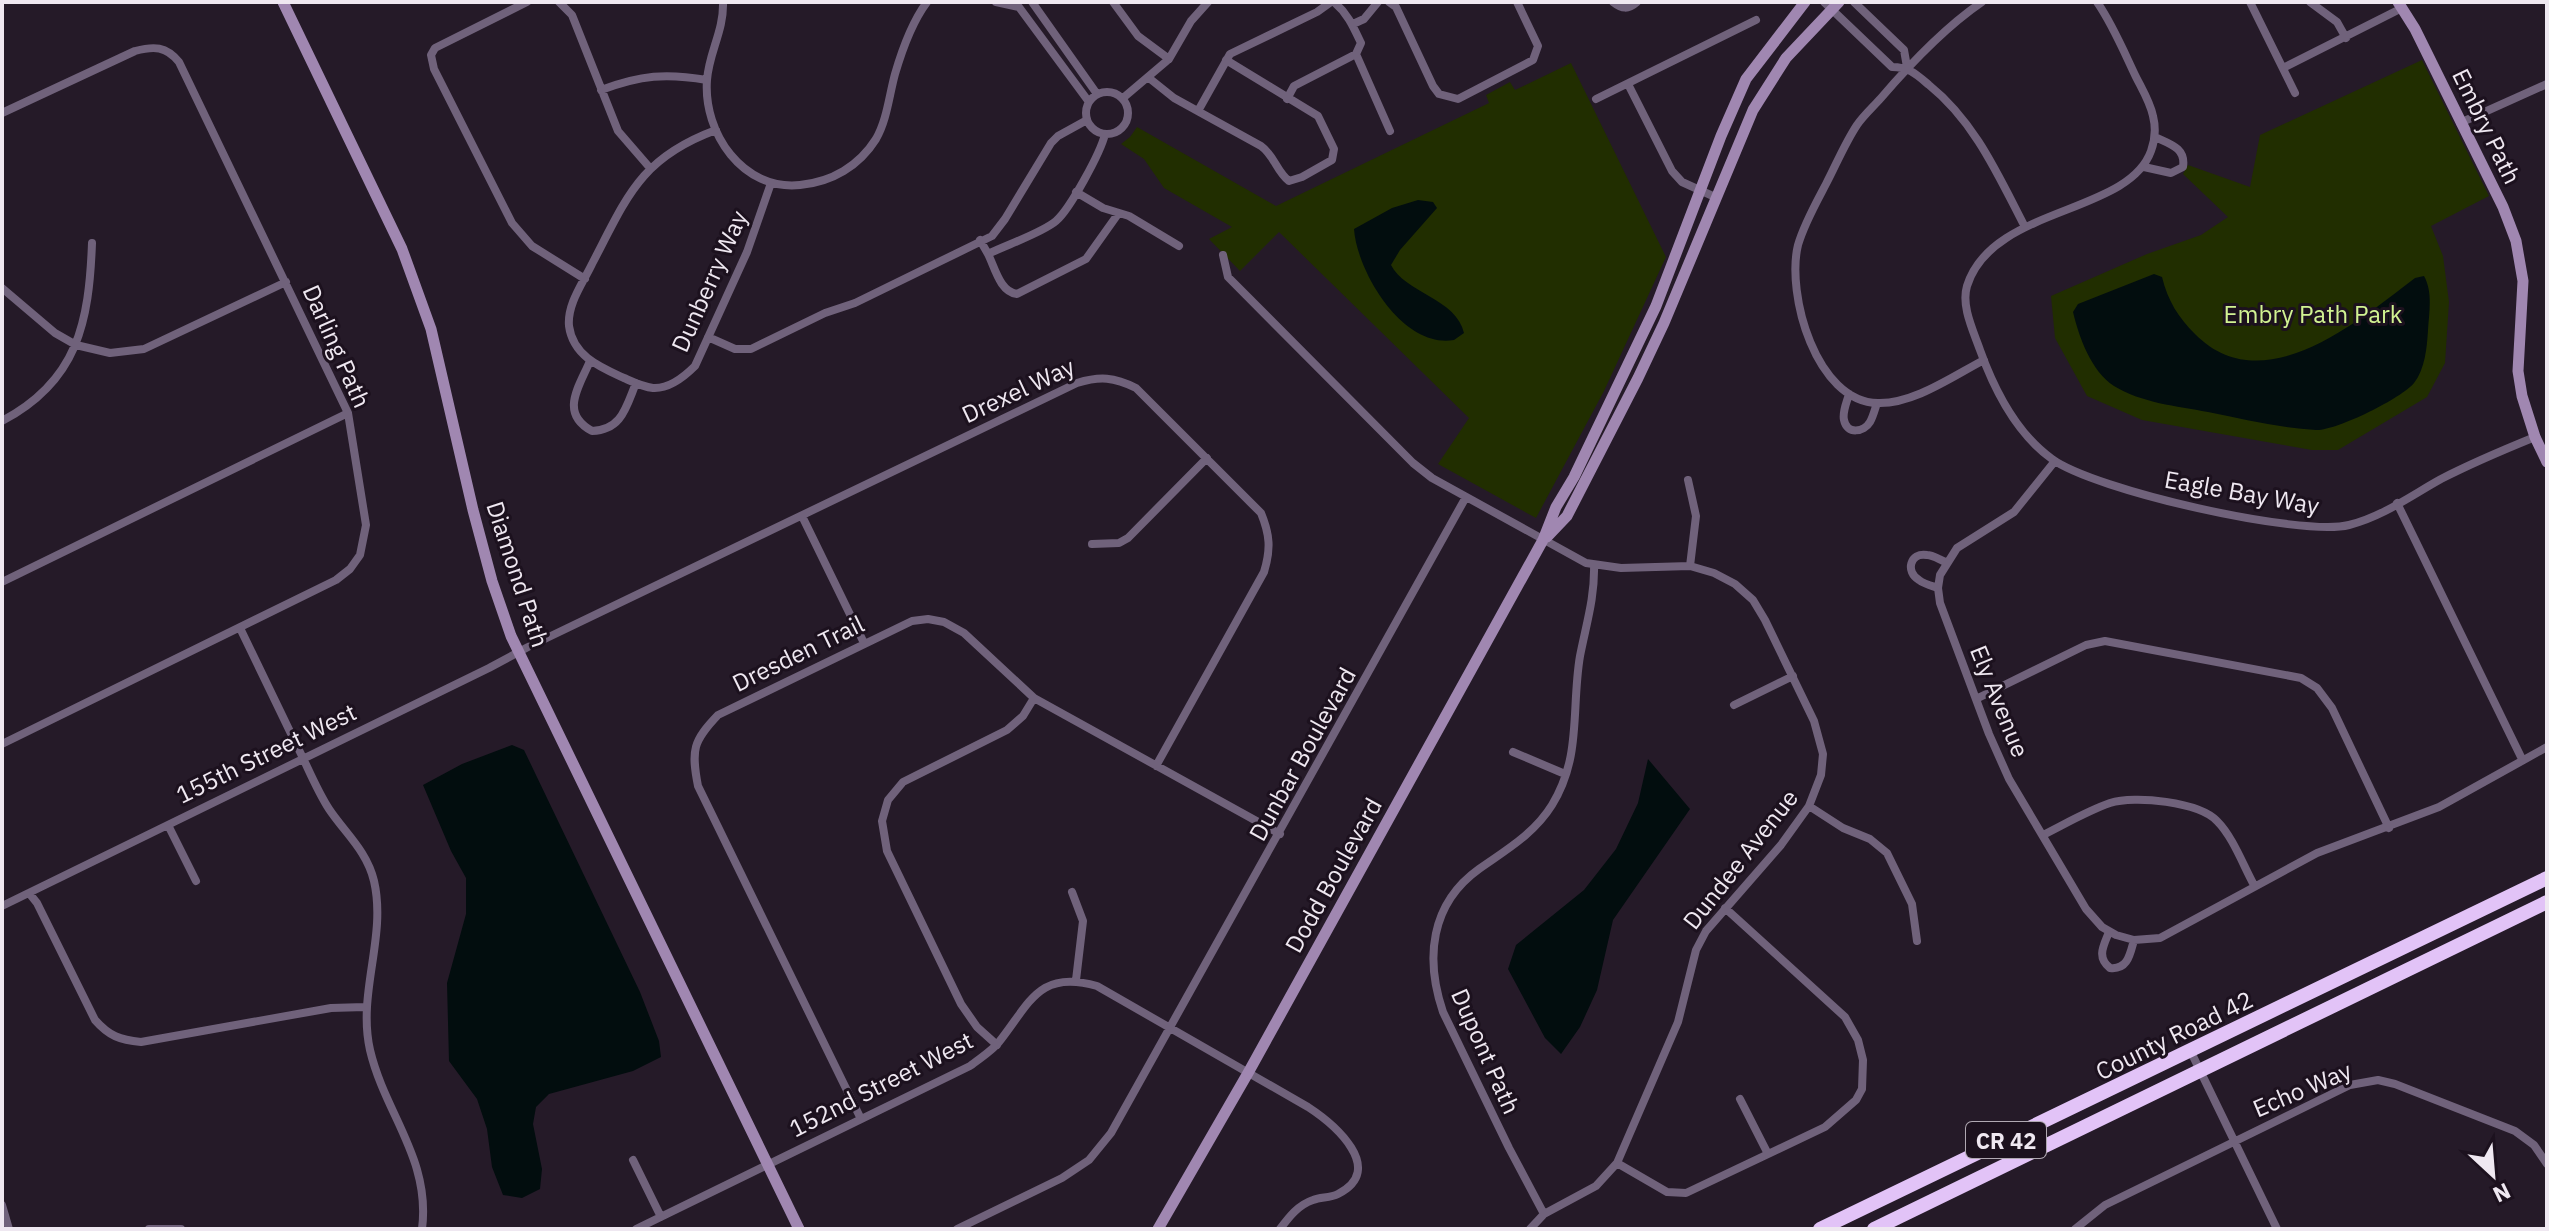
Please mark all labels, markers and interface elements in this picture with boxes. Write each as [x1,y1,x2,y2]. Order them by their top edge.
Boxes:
street label: Embry Path [2445,63,2529,189]
street label: Dunberry Way [664,205,754,357]
street label: Darling Path [296,279,378,413]
park label: Embry Path Park [2224,298,2403,330]
street label: Drexel Way [957,350,1079,430]
street label: Eagle Bay Way [2162,463,2322,521]
street label: Diamond Path [479,497,557,651]
street label: Dresden Trail [727,607,869,699]
street label: Ely Avenue [1963,640,2037,762]
street label: Dunbar Boulevard [1241,661,1363,847]
street label: 155th Street West [171,696,361,810]
street label: Dundee Avenue [1675,782,1805,936]
street label: Dodd Boulevard [1277,792,1389,958]
street label: Dupont Path [1444,983,1528,1119]
street label: County Road 42 [2090,983,2258,1087]
street label: 152nd Street West [784,1024,978,1144]
street label: Echo Way [2248,1054,2356,1124]
road number: CR 42 [1966,1122,2046,1158]
north arrow [2453,1135,2533,1215]
text: N [2488,1177,2516,1210]

